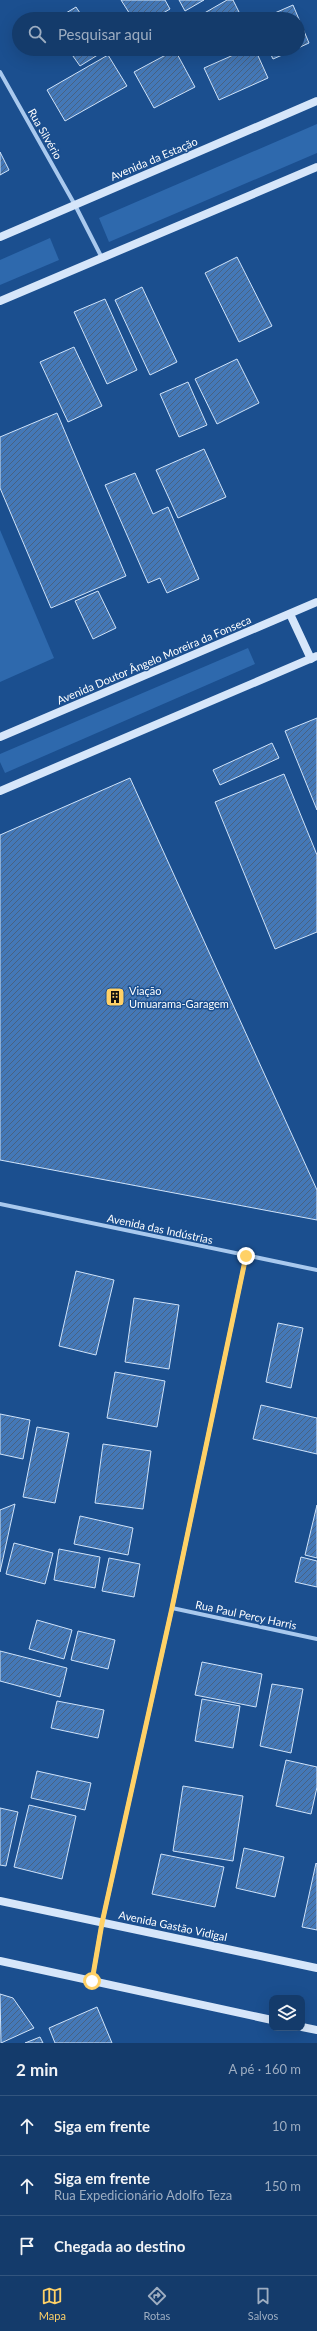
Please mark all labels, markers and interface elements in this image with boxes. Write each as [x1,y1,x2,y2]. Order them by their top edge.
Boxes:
search box [12,12,305,56]
icon: search [26,23,48,45]
text: Pesquisar aqui [58,25,152,43]
street label: Rua Silvério [26,106,65,161]
street label: Avenida da Estação [108,134,199,183]
street label: Avenida Doutor Ângelo Moreira da Fonseca [55,613,253,707]
place label: Viação Umuarama-Garagem [129,984,229,1010]
building icon: Viação Umuarama-Garagem [104,986,126,1008]
street label: Avenida das Indústrias [106,1211,214,1246]
route end [237,1247,255,1265]
street label: Rua Paul Percy Harris [194,1597,298,1632]
street label: Avenida Gastão Vidigal [118,1908,229,1943]
route start [83,1972,101,1990]
map controls [269,1995,305,2031]
button: layers [269,1995,305,2031]
text: 2 min [16,2059,58,2080]
text: A pé · 160 m [228,2061,301,2077]
icon: ahead [16,2115,38,2137]
text: Siga em frente [54,2117,150,2135]
text: 10 m [272,2118,301,2134]
text: Siga em frente [54,2169,150,2187]
icon: ahead [16,2175,38,2197]
text: 150 m [264,2178,301,2194]
text: Rua Expedicionário Adolfo Teza [54,2187,232,2203]
icon: arrive [16,2235,38,2257]
text: Chegada ao destino [54,2237,185,2255]
tab: Mapa [39,2285,66,2322]
tab: Rotas [143,2285,170,2322]
tab: Salvos [248,2285,278,2322]

